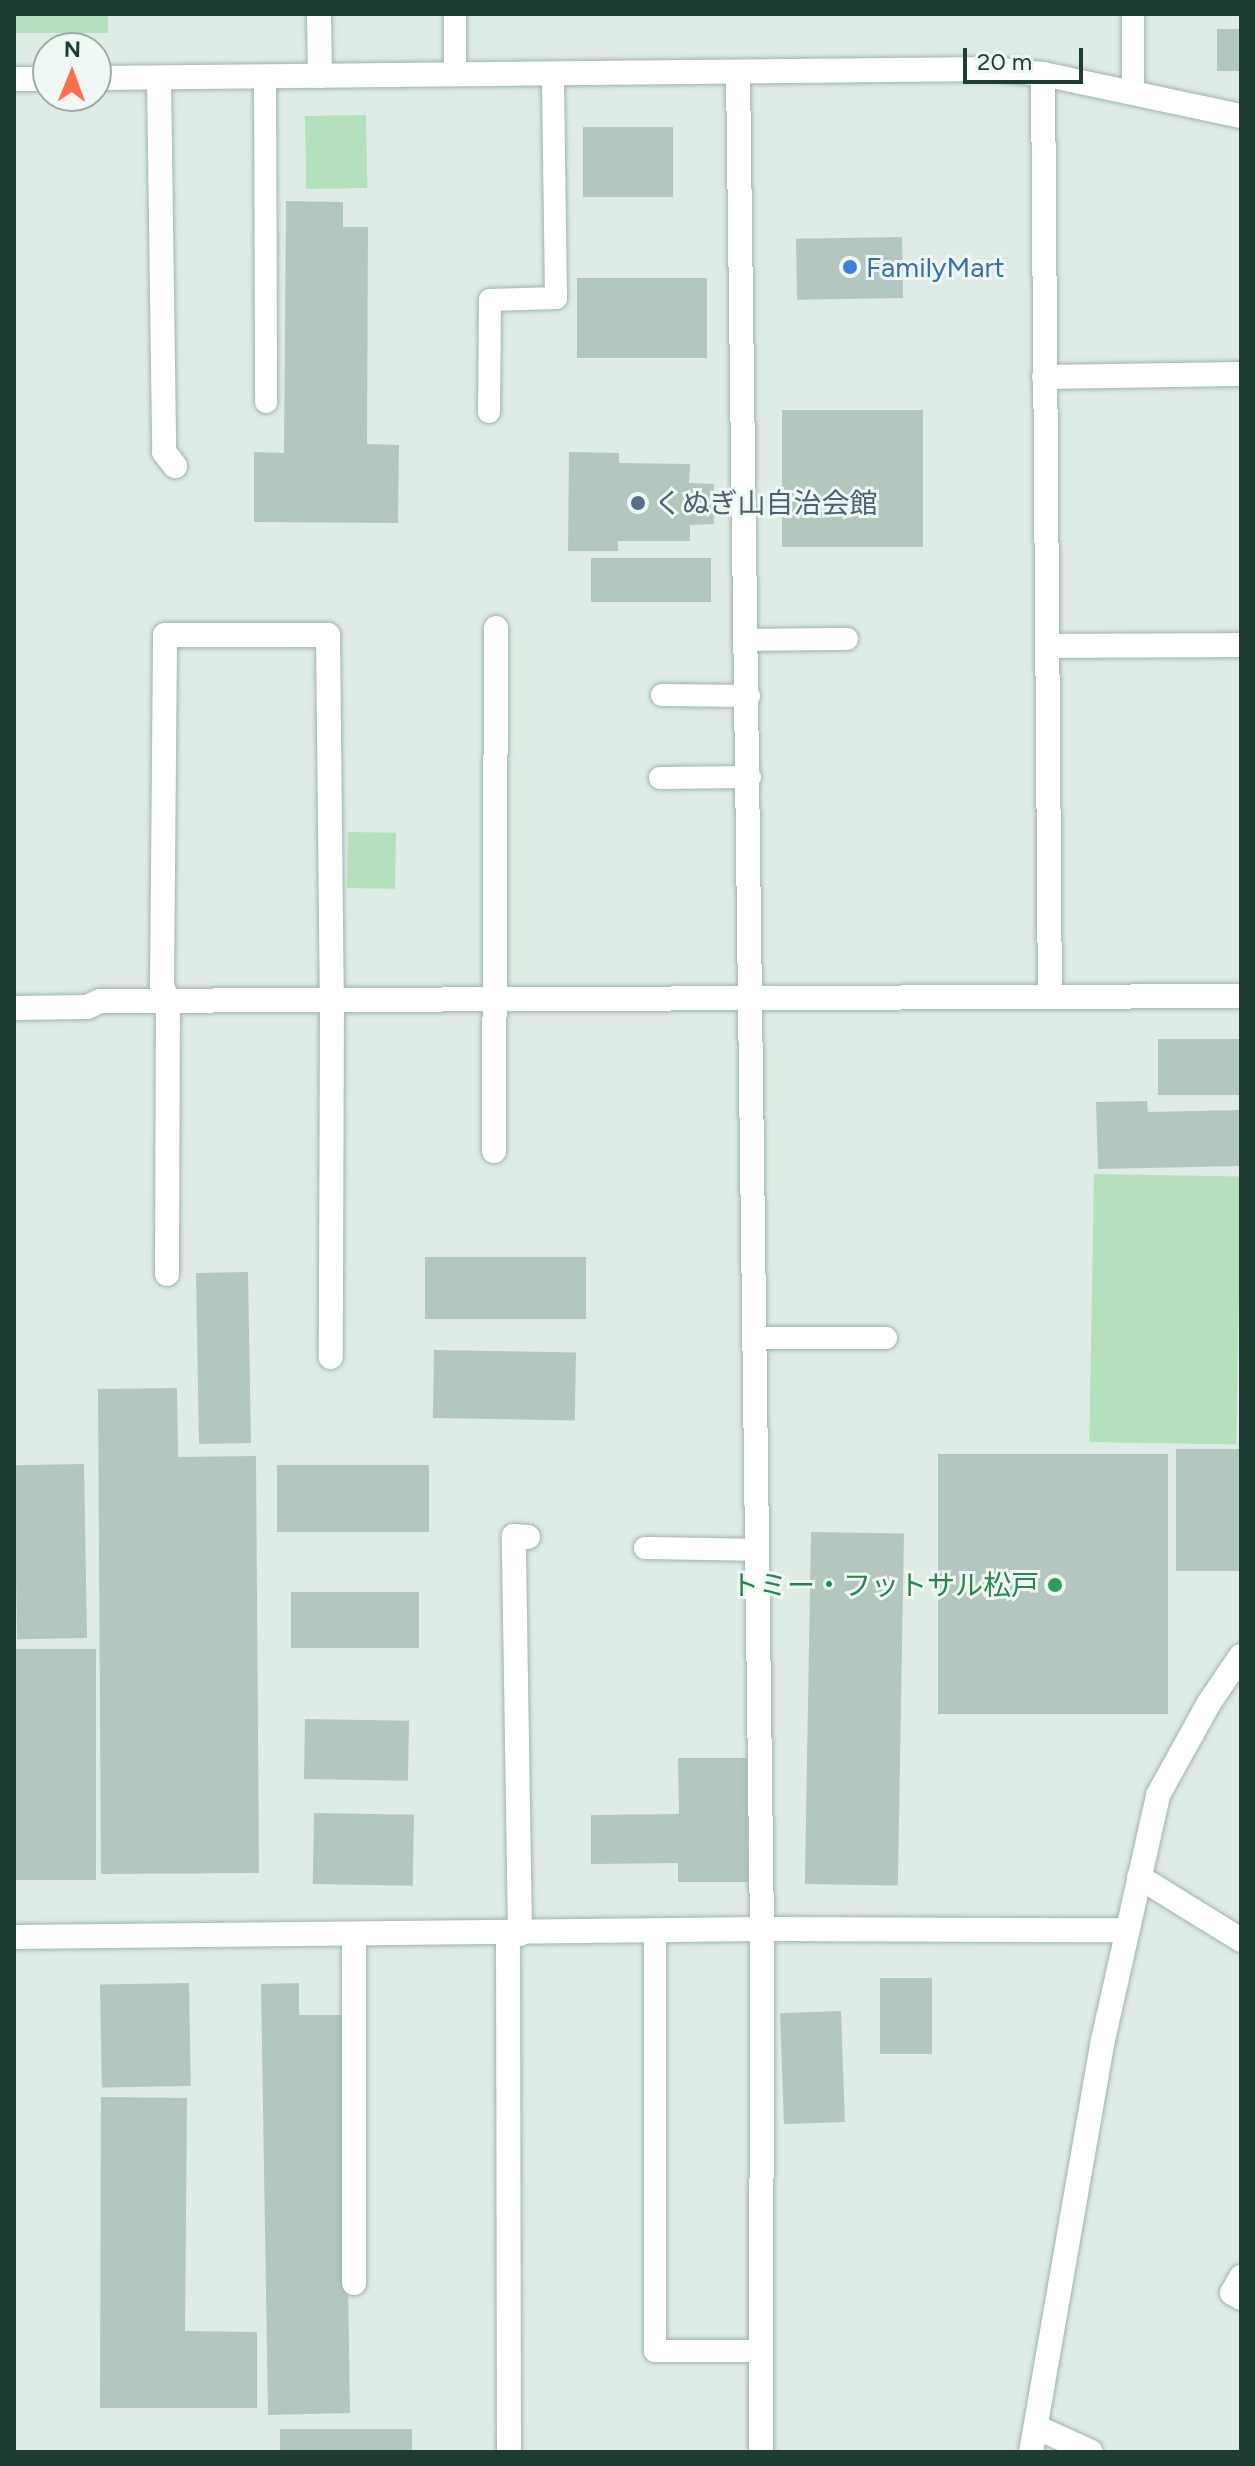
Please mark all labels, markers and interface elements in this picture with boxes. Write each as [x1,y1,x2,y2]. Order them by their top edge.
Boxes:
north arrow [32,32,112,112]
scale bar [967,32,1087,82]
text: N [64,36,81,63]
text: 20 m [977,47,1032,76]
place label: FamilyMart [866,250,1005,284]
marker: FamilyMart [841,258,859,276]
place label: くぬぎ山自治会館 [654,486,878,520]
marker: くぬぎ山自治会館 [629,494,647,512]
place label: トミー・フットサル松戸 [731,1568,1039,1602]
marker: トミー・フットサル松戸 [1046,1576,1064,1594]

